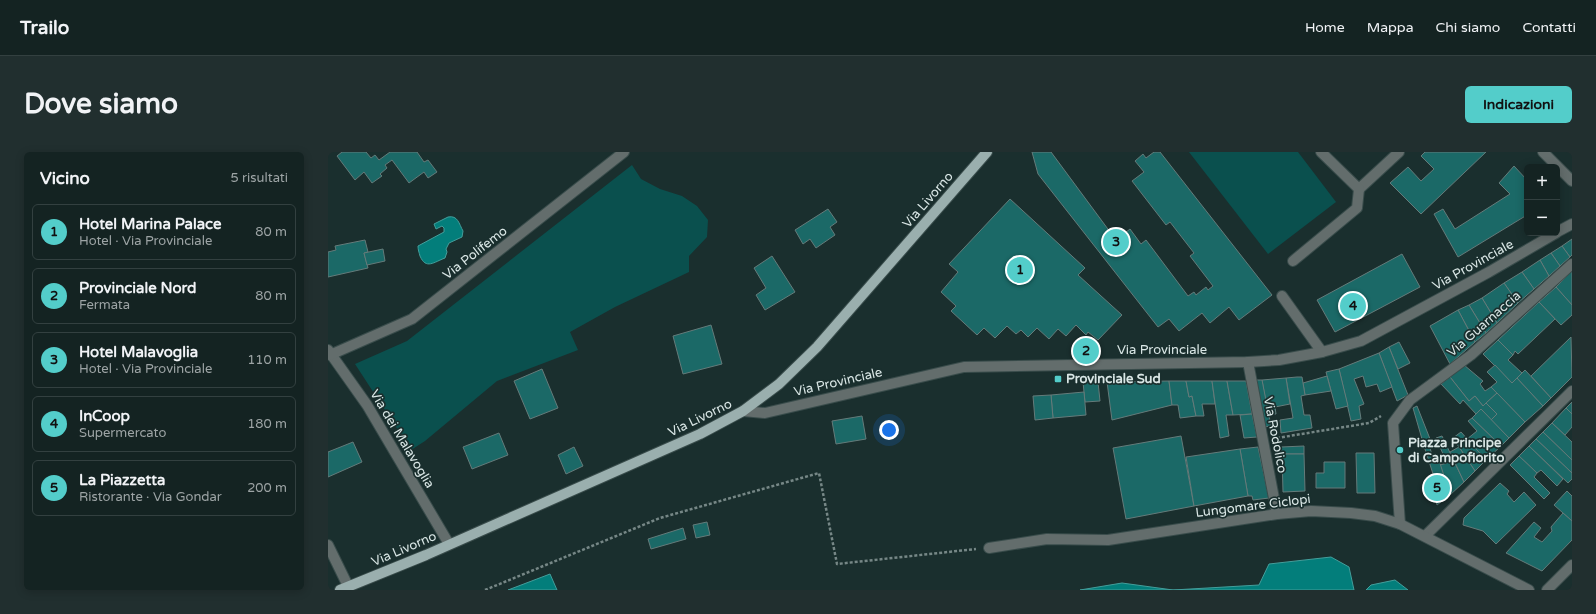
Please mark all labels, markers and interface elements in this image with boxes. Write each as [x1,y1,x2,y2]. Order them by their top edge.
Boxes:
text: Trailo [20,17,69,39]
text: Home [1305,19,1345,36]
text: Mappa [1367,19,1414,36]
text: Chi siamo [1436,19,1500,36]
text: Contatti [1522,19,1576,36]
button: Indicazioni [1465,86,1572,123]
text: Dove siamo [24,87,178,121]
map controls [1524,164,1560,236]
button: + [1524,164,1560,200]
text: Vicino [40,168,90,189]
street label: Via Livorno [899,169,957,231]
text: 5 risultati [231,170,288,186]
button: − [1524,200,1560,236]
text: Hotel Marina Palace [79,215,222,233]
street label: Via Polifemo [440,223,511,283]
text: 1 [50,224,58,240]
text: 80 m [255,224,287,240]
pin: 3 [1103,227,1129,257]
text: Hotel · Via Provinciale [79,233,212,249]
street label: Via Provinciale [1430,236,1516,294]
pin: 1 [1007,255,1033,285]
text: Provinciale Nord [79,279,197,297]
text: 2 [50,288,58,304]
text: 80 m [255,288,287,304]
street label: Via Guarnaccia [1444,288,1524,360]
pin: 4 [1340,291,1366,321]
text: Fermata [79,297,130,313]
pin: 2 [1073,336,1099,366]
street label: Via Provinciale [1117,342,1207,358]
text: Hotel Malavoglia [79,343,198,361]
text: 3 [50,352,58,368]
text: 110 m [247,352,287,368]
text: Hotel · Via Provinciale [79,361,212,377]
street label: Via Provinciale [792,364,884,400]
place label: Provinciale Sud [1066,371,1161,387]
marker: Provinciale Sud [1053,374,1063,384]
street label: Via dei Malavoglia [366,387,438,491]
street label: Via Livorno [665,396,735,440]
street label: Via Rodolico [1260,396,1290,475]
text: InCoop [79,407,130,425]
text: 4 [50,416,58,432]
text: 180 m [247,416,287,432]
your location [879,420,899,440]
text: Supermercato [79,425,166,441]
place label: Piazza Principe di Campofiorito [1408,435,1504,466]
marker: Piazza Principe di Campofiorito [1395,445,1405,455]
text: La Piazzetta [79,471,165,489]
pin: 5 [1424,473,1450,503]
text: 5 [50,480,58,496]
text: 200 m [247,480,287,496]
text: Ristorante · Via Gondar [79,489,222,505]
street label: Lungomare Ciclopi [1194,491,1312,521]
street label: Via Livorno [369,528,439,570]

